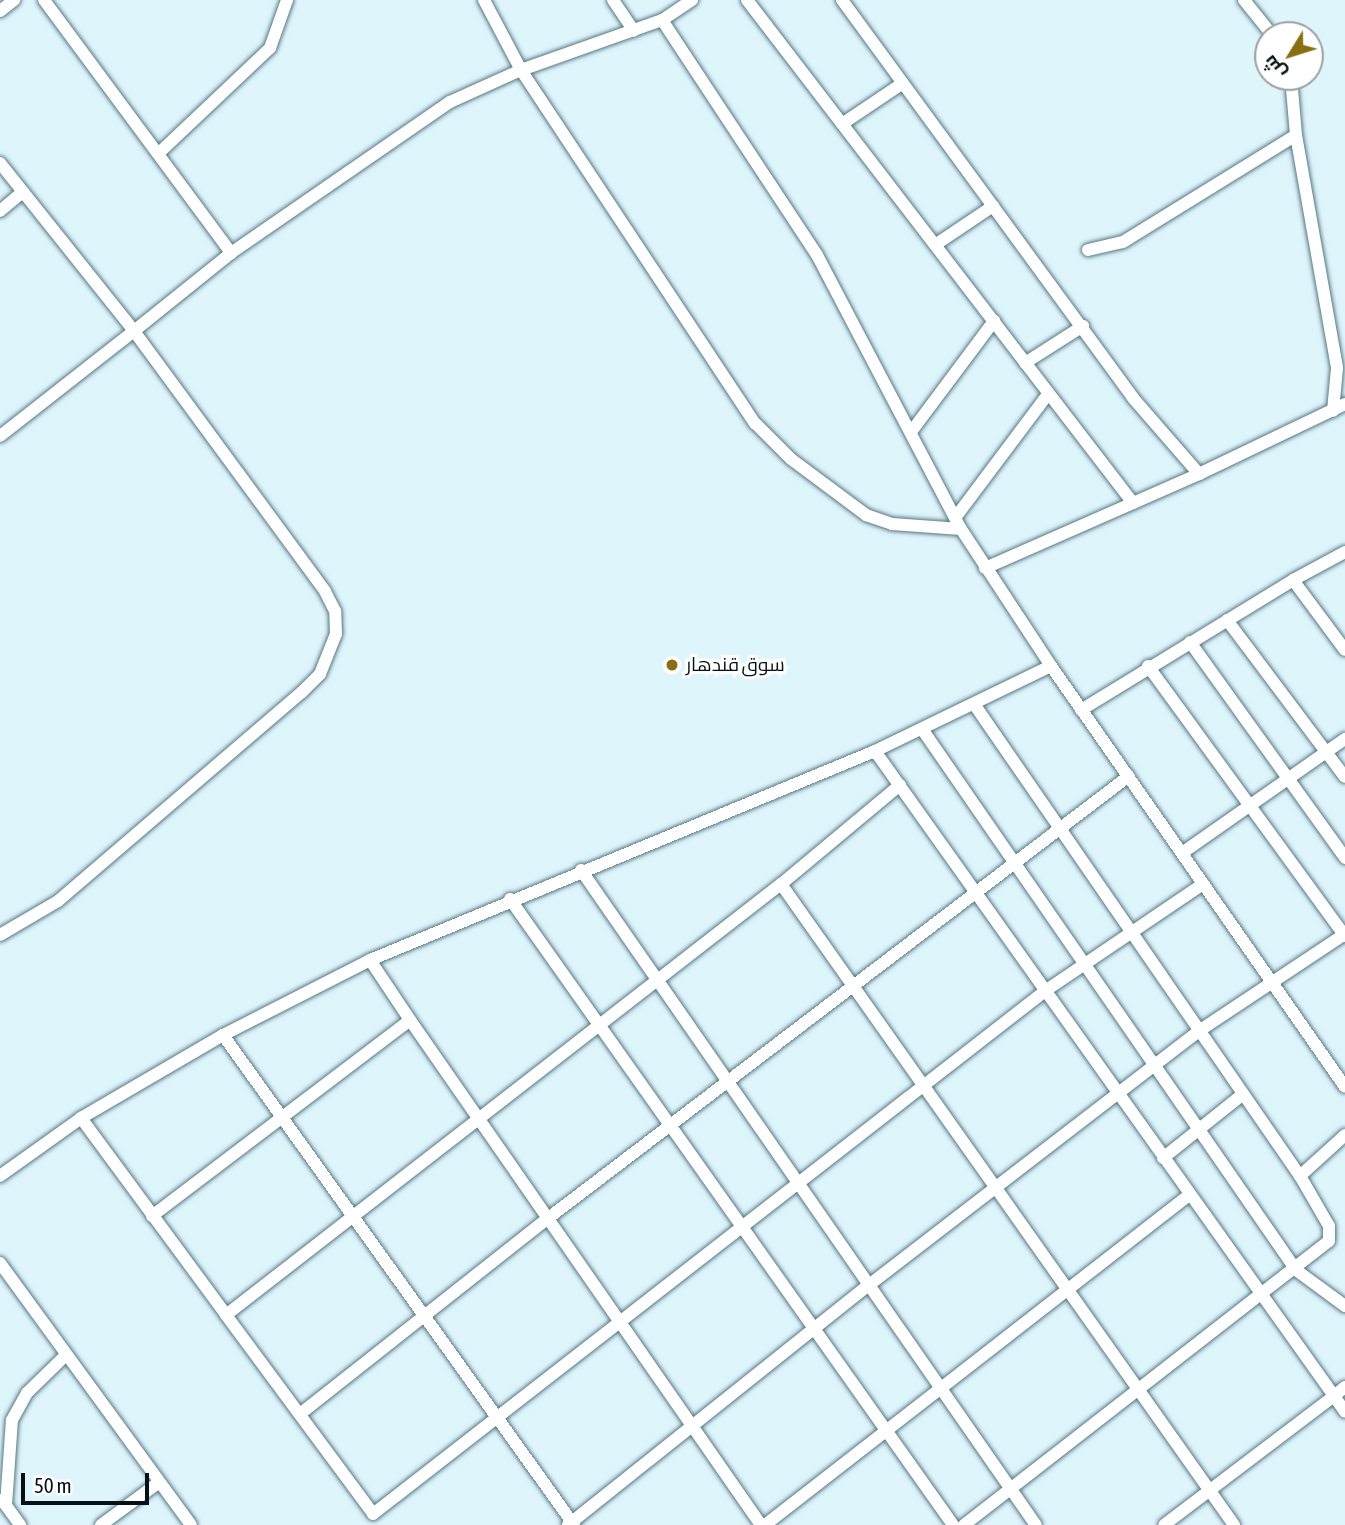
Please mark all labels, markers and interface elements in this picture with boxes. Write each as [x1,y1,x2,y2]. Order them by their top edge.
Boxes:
north arrow [1254,21,1324,91]
text: ش [1258,51,1290,84]
place label: سوق قندهار [686,654,785,676]
marker: سوق قندهار [664,657,680,673]
scale bar [24,1458,152,1502]
text: 50 m [34,1473,72,1497]

